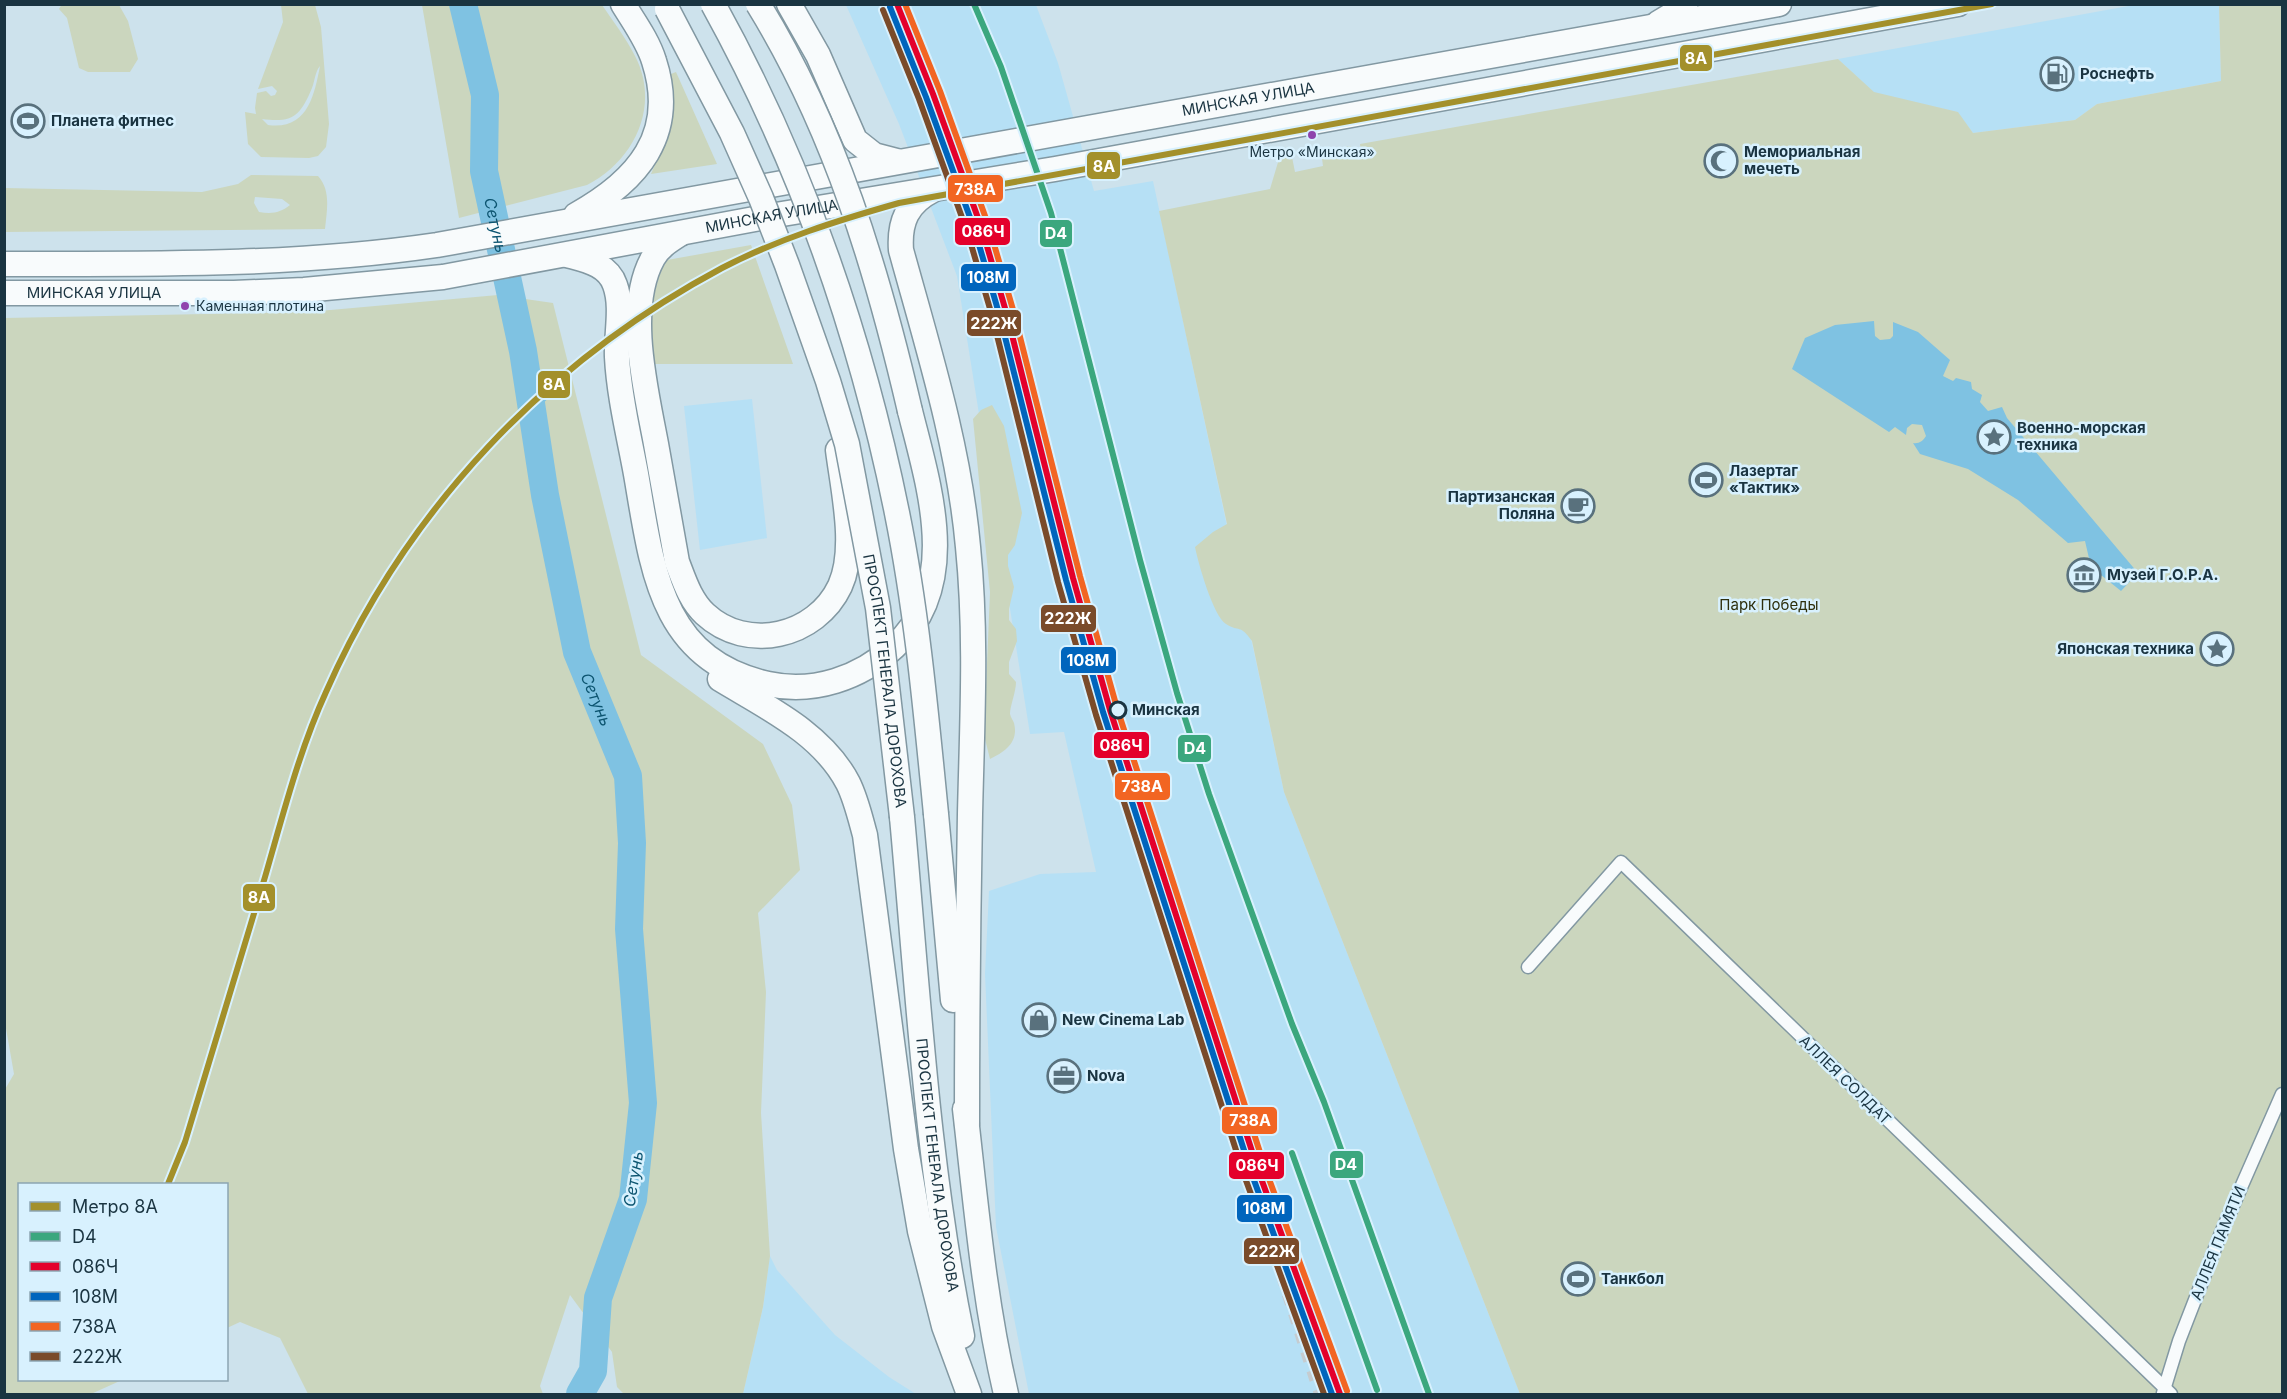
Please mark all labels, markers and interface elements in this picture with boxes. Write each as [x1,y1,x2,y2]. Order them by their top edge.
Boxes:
line badge: 8А [1679,44,1713,72]
text: 8А [1685,48,1707,68]
fuel station icon: Роснефть [2039,56,2075,92]
place label: Роснефть [2080,64,2154,83]
street label: МИНСКАЯ УЛИЦА [1180,78,1316,120]
sports icon: Планета фитнес [10,103,46,139]
place label: Планета фитнес [51,111,174,130]
marker: Метро «Минская» [1306,129,1318,141]
place label: Мемориальная мечеть [1744,142,1860,178]
place label: Метро «Минская» [1249,143,1375,160]
mosque icon: Мемориальная мечеть [1703,143,1739,179]
line badge: 8А [1086,151,1121,180]
text: 8А [1093,156,1115,176]
line badge: 738А [947,174,1004,203]
text: 738А [954,179,996,199]
street label: МИНСКАЯ УЛИЦА [704,195,839,237]
water label: Сетунь [480,196,511,255]
line badge: 086Ч [954,217,1011,246]
line badge: D4 [1039,219,1073,248]
text: 086Ч [962,221,1004,241]
text: D4 [1045,223,1067,243]
line badge: 108М [960,263,1017,292]
text: 108М [966,267,1010,287]
street label: МИНСКАЯ УЛИЦА [27,283,161,302]
place label: Каменная плотина [196,297,324,314]
marker: Каменная плотина [179,300,191,312]
line badge: 222Ж [966,309,1022,337]
text: 222Ж [970,313,1018,333]
line badge: 8А [537,370,571,399]
text: 8А [543,374,565,394]
place label: Военно-морская техника [2017,418,2146,454]
place icon: Военно-морская техника [1976,419,2012,455]
place label: Лазертаг «Тактик» [1729,461,1800,497]
sports icon: Лазертаг «Тактик» [1688,462,1724,498]
place label: Партизанская Поляна [1448,487,1555,523]
cafe icon: Партизанская Поляна [1560,488,1596,524]
street label: ПРОСПЕКТ ГЕНЕРАЛА ДОРОХОВА [859,552,911,809]
museum icon: Музей Г.О.Р.А. [2066,557,2102,593]
place label: Музей Г.О.Р.А. [2107,565,2218,584]
park label: Парк Победы [1719,595,1819,614]
line badge: 222Ж [1040,604,1097,633]
text: 222Ж [1044,608,1092,628]
place icon: Японская техника [2199,631,2235,667]
place label: Японская техника [2057,639,2194,658]
line badge: 108М [1060,646,1117,674]
text: 108М [1066,650,1110,670]
water label: Сетунь [577,670,616,729]
place label: Минская [1132,700,1200,719]
marker: Минская [1109,701,1127,719]
line badge: 086Ч [1093,731,1150,759]
line badge: D4 [1177,734,1212,763]
text: 086Ч [1100,735,1142,755]
text: D4 [1184,738,1206,758]
line badge: 738А [1114,772,1171,801]
text: 738А [1121,776,1163,796]
line badge: 8А [242,883,276,912]
text: 8А [248,887,270,907]
shop icon: New Cinema Lab [1021,1002,1057,1038]
place label: New Cinema Lab [1062,1010,1185,1029]
street label: АЛЛЕЯ СОЛДАТ [1795,1031,1895,1128]
street label: ПРОСПЕКТ ГЕНЕРАЛА ДОРОХОВА [912,1037,963,1293]
office icon: Nova [1046,1058,1082,1094]
place label: Nova [1087,1066,1125,1085]
line badge: 738А [1221,1106,1278,1135]
text: 738А [1229,1110,1271,1130]
water label: Сетунь [619,1150,647,1208]
line badge: D4 [1329,1150,1364,1179]
line badge: 086Ч [1228,1151,1285,1180]
text: D4 [1335,1154,1357,1174]
text: 086Ч [1236,1155,1278,1175]
legend [18,1183,228,1381]
street label: АЛЛЕЯ ПАМЯТИ [2186,1183,2249,1303]
line badge: 108М [1236,1194,1293,1223]
text: Метро 8А [72,1196,158,1217]
text: 108М [1242,1198,1286,1218]
text: D4 [72,1226,97,1247]
line badge: 222Ж [1243,1237,1300,1265]
text: 222Ж [1248,1241,1296,1261]
text: 086Ч [72,1256,118,1277]
sports icon: Танкбол [1560,1261,1596,1297]
place label: Танкбол [1601,1269,1664,1288]
text: 108М [72,1286,118,1307]
text: 738А [72,1316,117,1337]
text: 222Ж [72,1346,122,1367]

